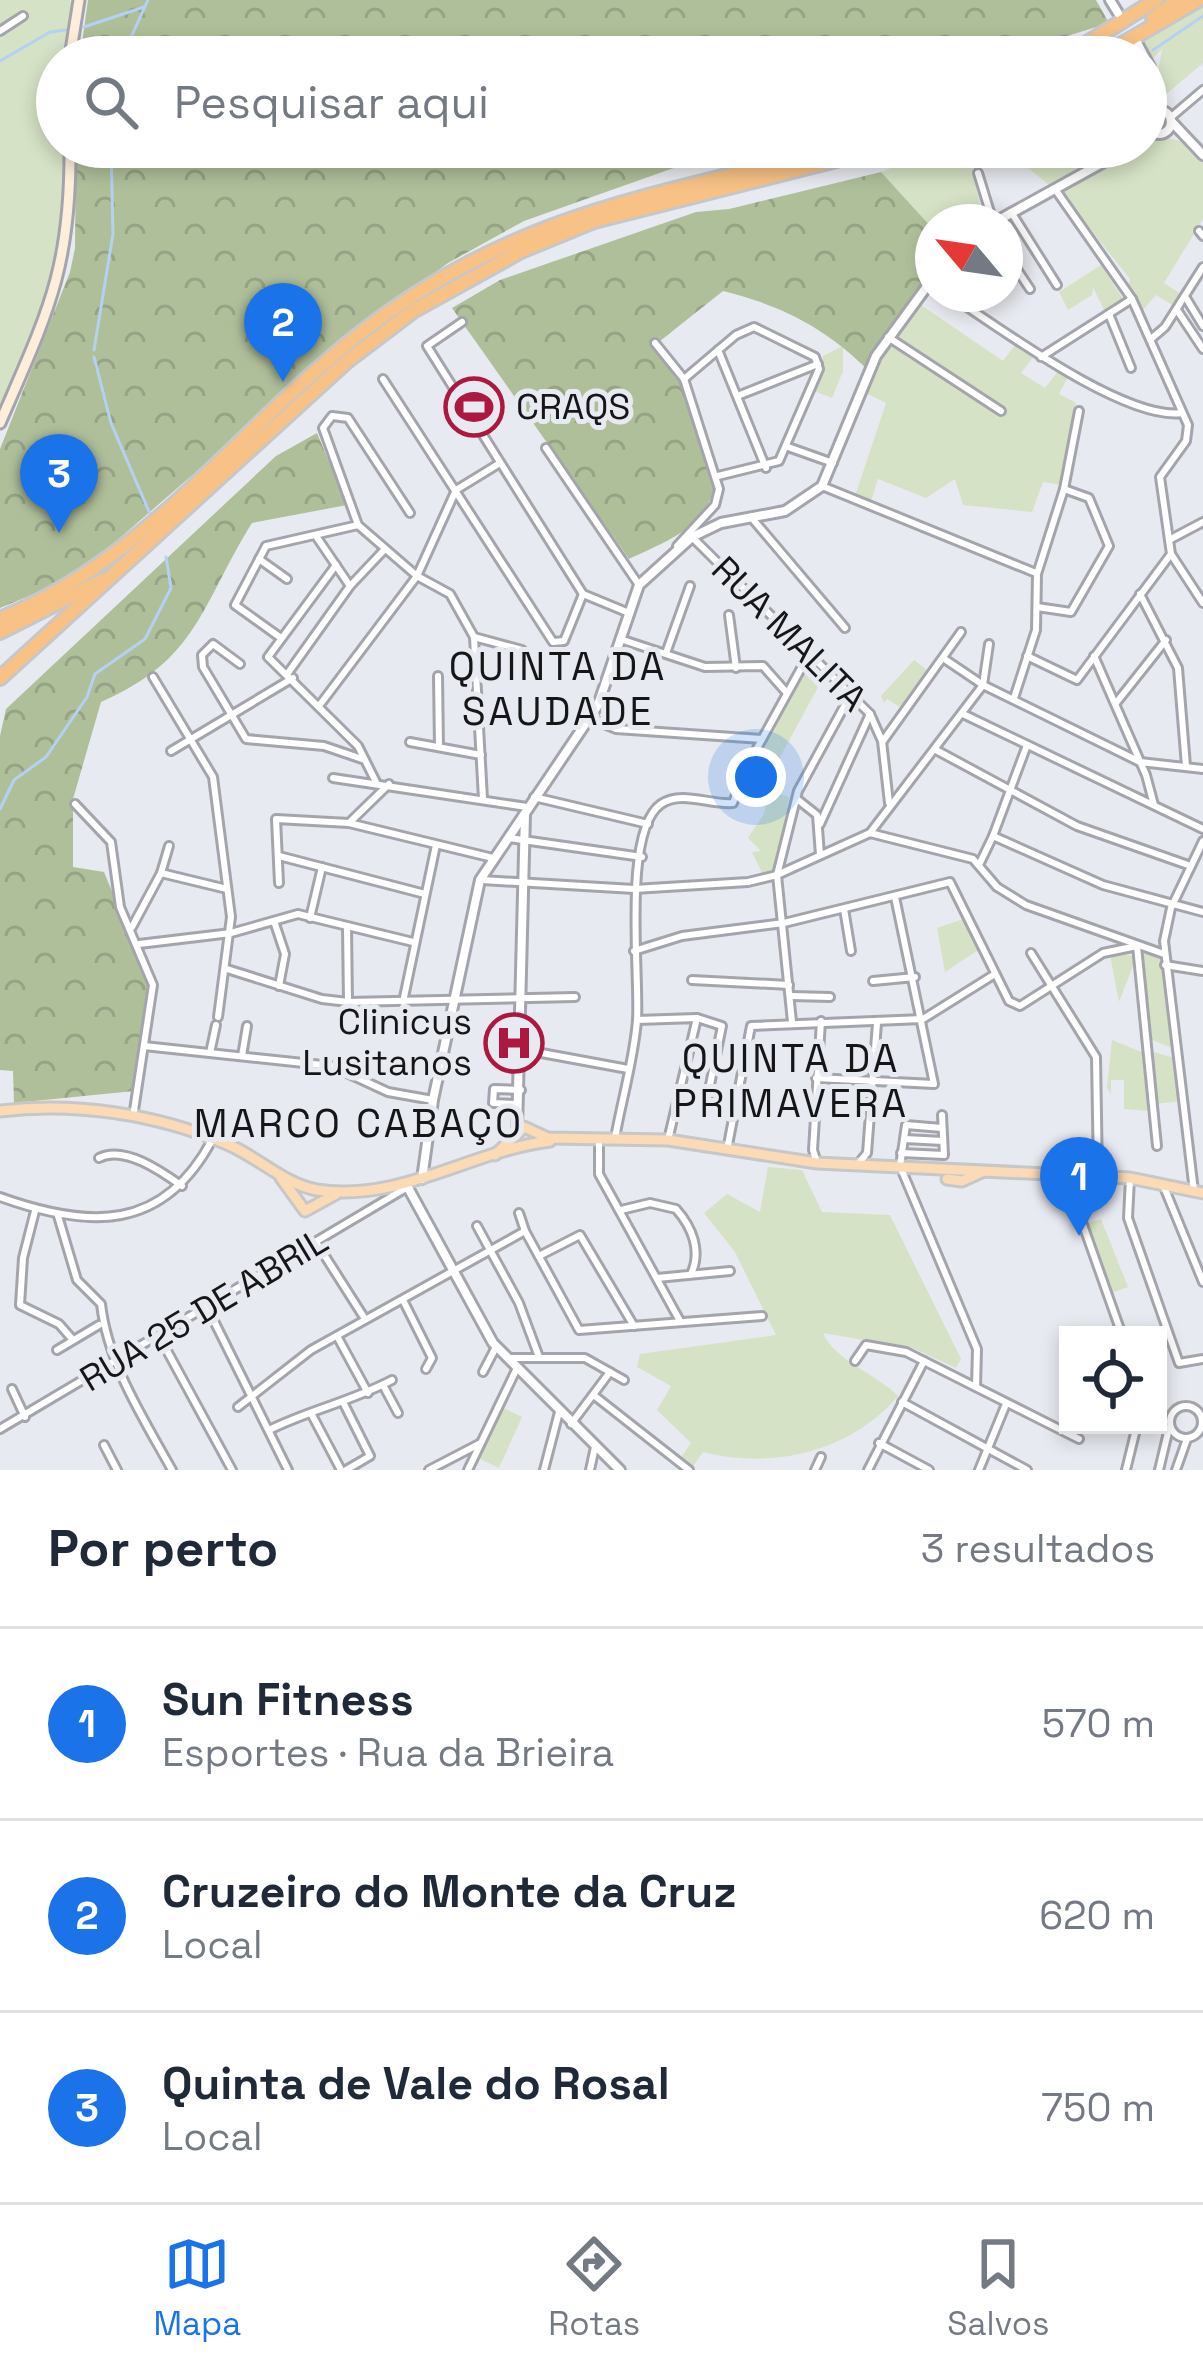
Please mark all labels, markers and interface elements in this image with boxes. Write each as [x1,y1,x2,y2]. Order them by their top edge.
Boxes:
search box [36,36,1167,168]
icon: search [78,69,144,135]
text: Pesquisar aqui [174,74,489,131]
north arrow [915,204,1023,312]
pin: 2 [244,283,322,382]
sports icon: CRAQS [443,376,505,438]
place label: CRAQS [516,384,630,430]
pin: 3 [20,434,98,533]
street label: RUA MALITA [702,547,876,721]
district label: QUINTA DA SAUDADE [449,642,667,736]
your location [726,747,786,807]
place label: Clinicus Lusitanos [302,999,472,1086]
hospital icon: Clinicus Lusitanos [483,1012,545,1074]
district label: QUINTA DA PRIMAVERA [673,1034,909,1128]
district label: MARCO CABAÇO [194,1099,524,1148]
pin: 1 [1040,1137,1118,1236]
street label: RUA 25 DE ABRIL [72,1218,336,1402]
map controls [1059,1326,1167,1434]
button: locate [1059,1326,1167,1434]
text: Por perto [48,1516,278,1581]
text: 3 resultados [921,1524,1155,1573]
text: Sun Fitness [162,1671,414,1728]
text: 1 [78,1699,96,1748]
text: 570 m [1042,1699,1155,1748]
text: Esportes · Rua da Brieira [162,1728,614,1777]
text: Cruzeiro do Monte da Cruz [162,1863,736,1920]
text: 2 [75,1891,99,1940]
text: 620 m [1039,1891,1155,1940]
text: Local [162,1920,263,1969]
text: Quinta de Vale do Rosal [162,2055,670,2112]
text: 3 [75,2083,99,2132]
text: 750 m [1041,2083,1155,2132]
text: Local [162,2112,263,2161]
tab: Mapa [154,2231,241,2345]
tab: Rotas [548,2231,640,2345]
tab: Salvos [947,2231,1049,2345]

